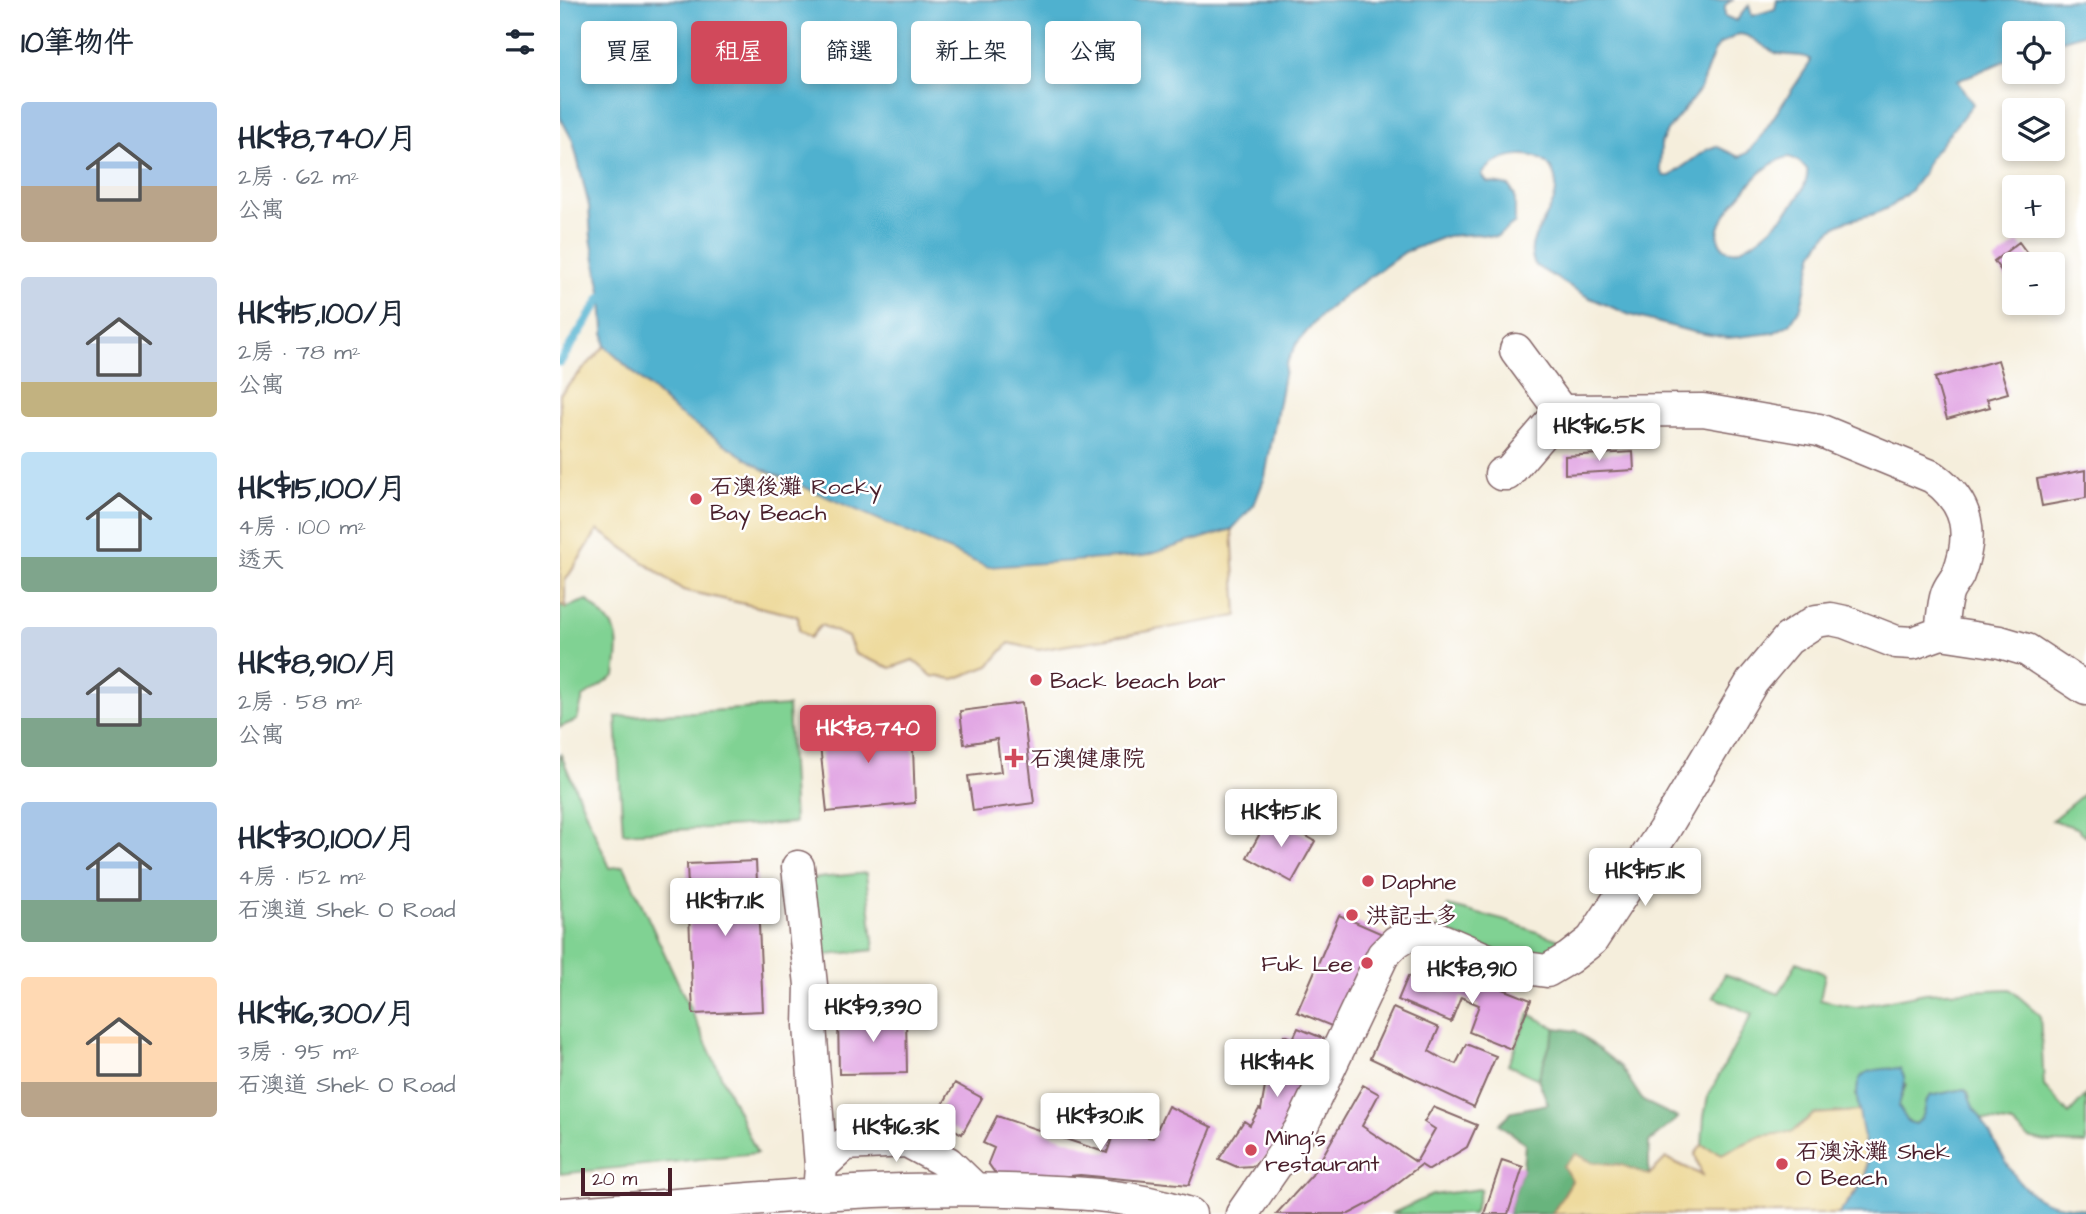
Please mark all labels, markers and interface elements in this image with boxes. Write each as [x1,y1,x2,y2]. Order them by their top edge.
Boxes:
chip: 買屋 [581,21,677,84]
chip: 租屋 [691,21,787,84]
chip: 篩選 [801,21,897,84]
chip: 新上架 [911,21,1031,84]
chip: 公寓 [1045,21,1141,84]
map controls [2002,21,2065,315]
button: locate [2002,21,2065,84]
text: 10筆物件 [21,22,134,64]
icon: filters [501,23,539,61]
button: layers [2002,98,2065,161]
text: HK$8,740/月 [238,118,417,160]
icon: home [77,130,161,214]
text: 2房 · 62 m² [238,161,359,193]
button: + [2002,175,2065,238]
text: 公寓 [238,194,284,226]
button: − [2002,252,2065,315]
text: HK$15,100/月 [238,293,407,335]
icon: home [77,305,161,389]
text: 2房 · 78 m² [238,336,361,368]
text: 公寓 [238,369,284,401]
pin: HK$16.5K [1527,404,1671,463]
text: HK$16.5K [1553,410,1645,442]
text: HK$15,100/月 [238,468,407,510]
place label: 石澳後灘 Rocky Bay Beach [710,471,882,530]
icon: home [77,480,161,564]
marker: 石澳後灘 Rocky Bay Beach [688,491,704,507]
text: 4房 · 100 m² [238,511,366,543]
text: 透天 [238,544,284,576]
text: HK$8,910/月 [238,643,399,685]
icon: home [77,655,161,739]
place label: Back beach bar [1050,665,1226,697]
marker: Back beach bar [1028,672,1044,688]
text: 2房 · 58 m² [238,686,363,718]
pin: HK$8,740 [796,706,940,765]
text: HK$8,740 [816,712,920,744]
text: 公寓 [238,719,284,751]
place label: 石澳健康院 [1030,743,1145,775]
marker: 石澳健康院 [1004,748,1024,768]
pin: HK$15.1K [1209,790,1353,849]
text: HK$15.1K [1241,796,1321,828]
text: HK$30,100/月 [238,818,416,860]
icon: home [77,830,161,914]
pin: HK$15.1K [1573,848,1717,908]
text: HK$15.1K [1605,855,1685,887]
text: 4房 · 152 m² [238,861,366,893]
place label: Daphne [1382,866,1457,898]
marker: Daphne [1360,873,1376,889]
pin: HK$17.1K [653,878,797,938]
text: HK$17.1K [686,885,764,917]
text: 石澳道 Shek O Road [238,894,456,926]
place label: 洪記士多 [1366,900,1458,932]
marker: 洪記士多 [1344,907,1360,923]
pin: HK$8,910 [1400,946,1544,1006]
place label: Fuk Lee [1261,948,1353,980]
text: HK$8,910 [1427,953,1517,985]
marker: Fuk Lee [1359,955,1375,971]
pin: HK$9,390 [801,984,945,1044]
text: HK$9,390 [824,991,922,1023]
text: HK$16,300/月 [238,993,416,1035]
icon: home [77,1005,161,1089]
text: 3房 · 95 m² [238,1036,359,1068]
pin: HK$14K [1220,1040,1334,1099]
text: HK$14K [1240,1046,1314,1078]
text: 石澳道 Shek O Road [238,1069,456,1101]
pin: HK$30.1K [1028,1094,1172,1153]
text: HK$30.1K [1057,1100,1143,1132]
pin: HK$16.3K [824,1104,968,1164]
text: HK$16.3K [853,1111,939,1143]
place label: Ming's restaurant [1265,1122,1380,1180]
place label: 石澳泳灘 Shek O Beach [1796,1136,1950,1194]
marker: Ming's restaurant [1243,1142,1259,1158]
marker: 石澳泳灘 Shek O Beach [1774,1156,1790,1172]
scale bar [581,1165,672,1197]
text: 20 m [592,1166,637,1193]

